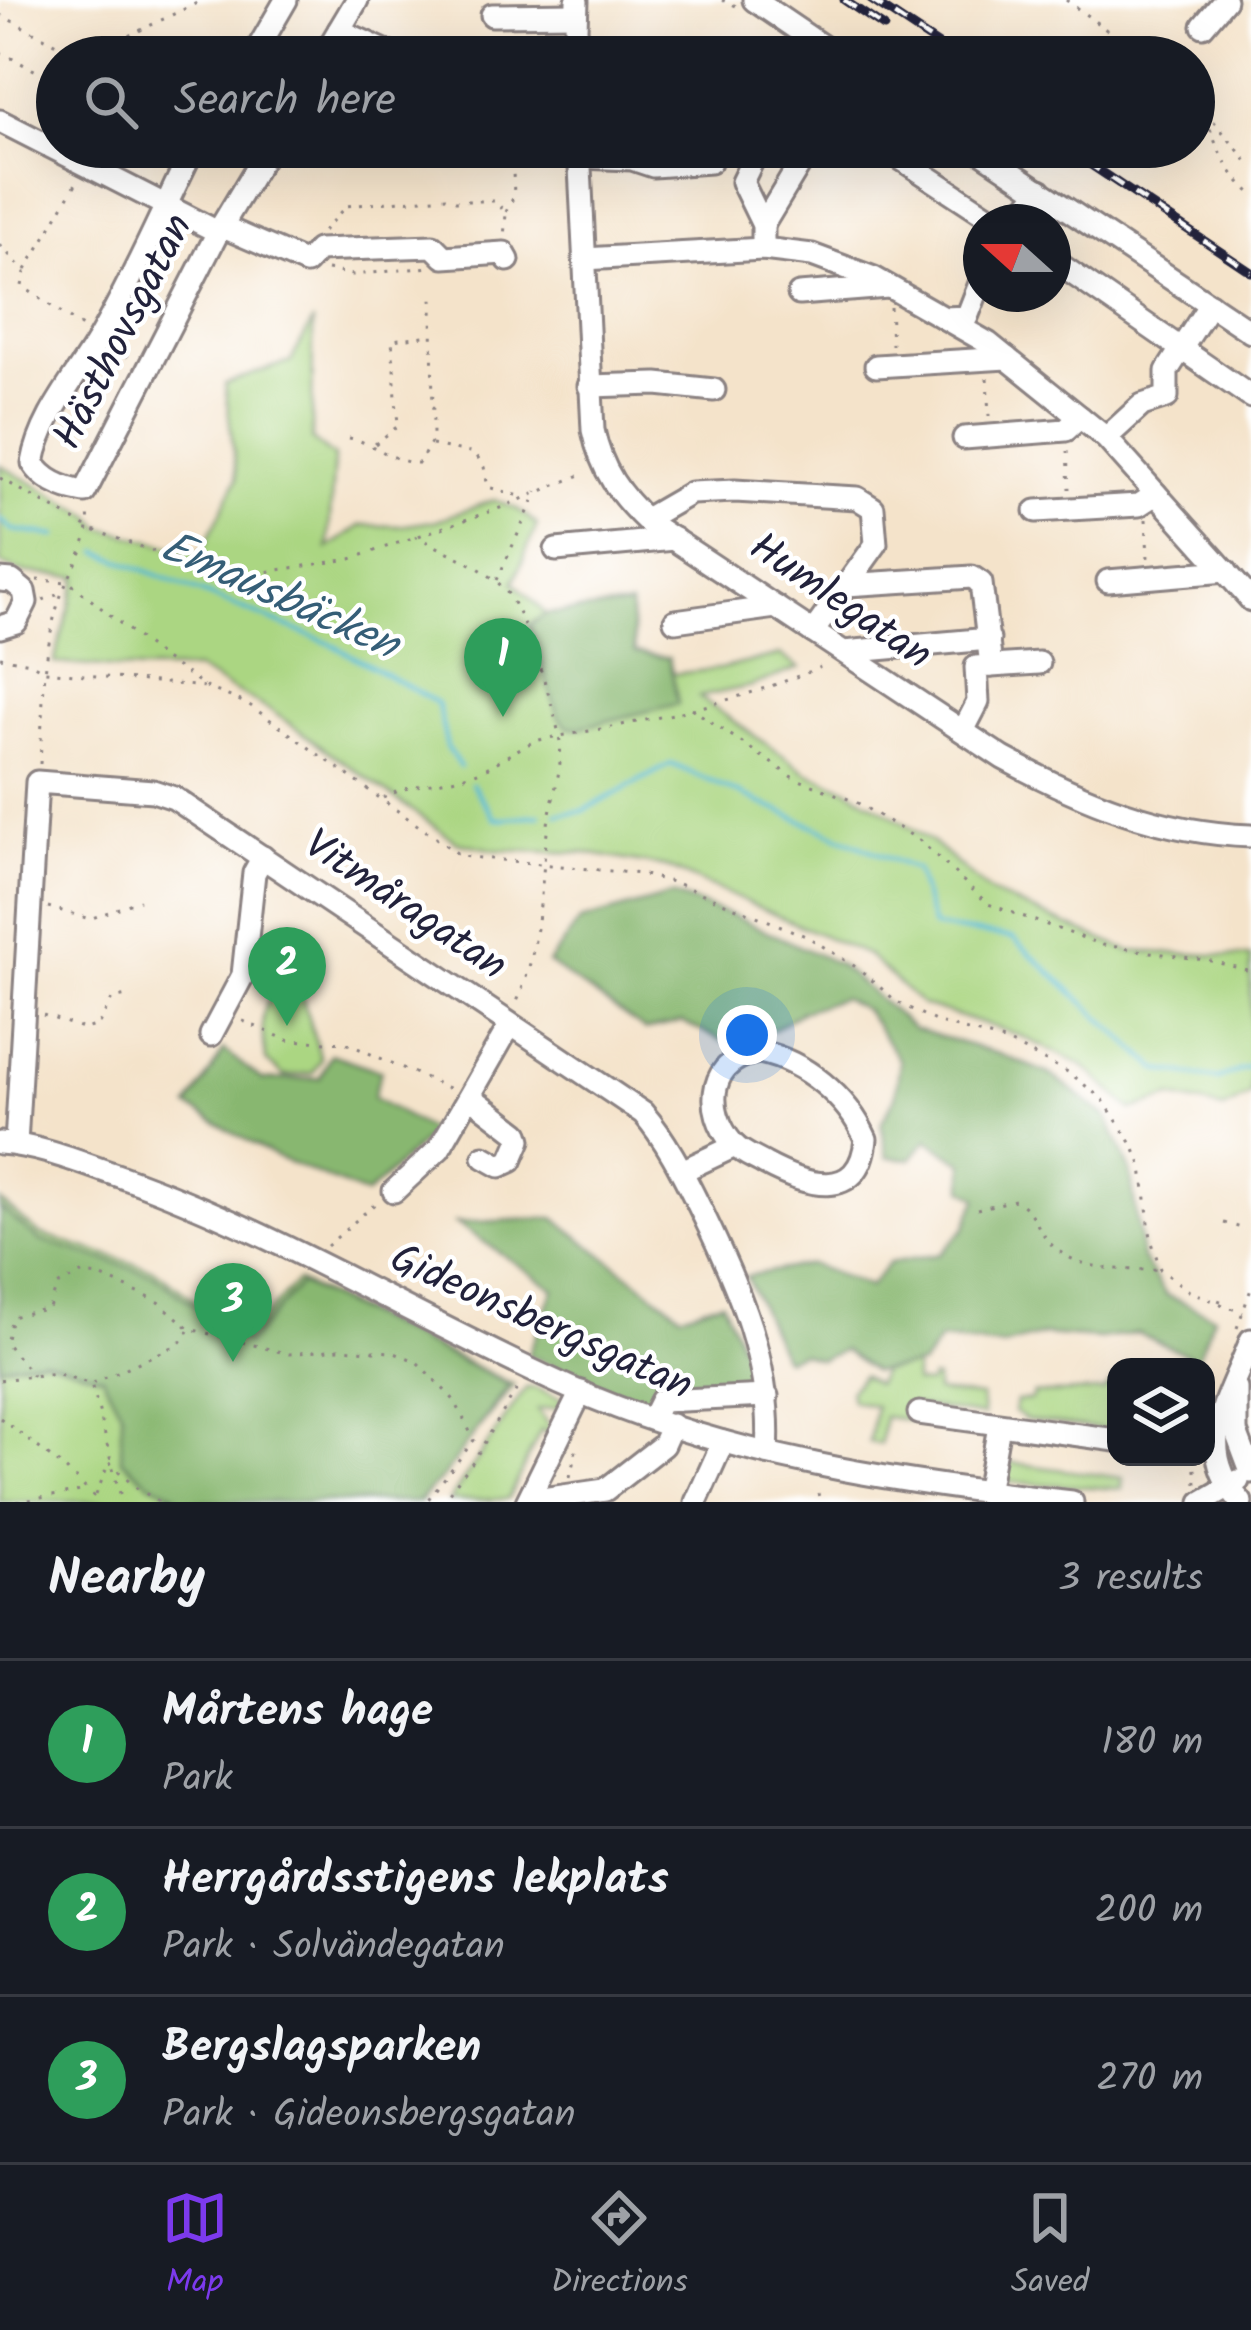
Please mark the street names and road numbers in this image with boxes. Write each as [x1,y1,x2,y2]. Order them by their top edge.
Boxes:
street label: Hästhovsgatan [36,202,212,462]
street label: Humlegatan [735,516,945,688]
street label: Vitmåragatan [290,813,520,999]
street label: Gideonsbergsgatan [379,1226,703,1420]

